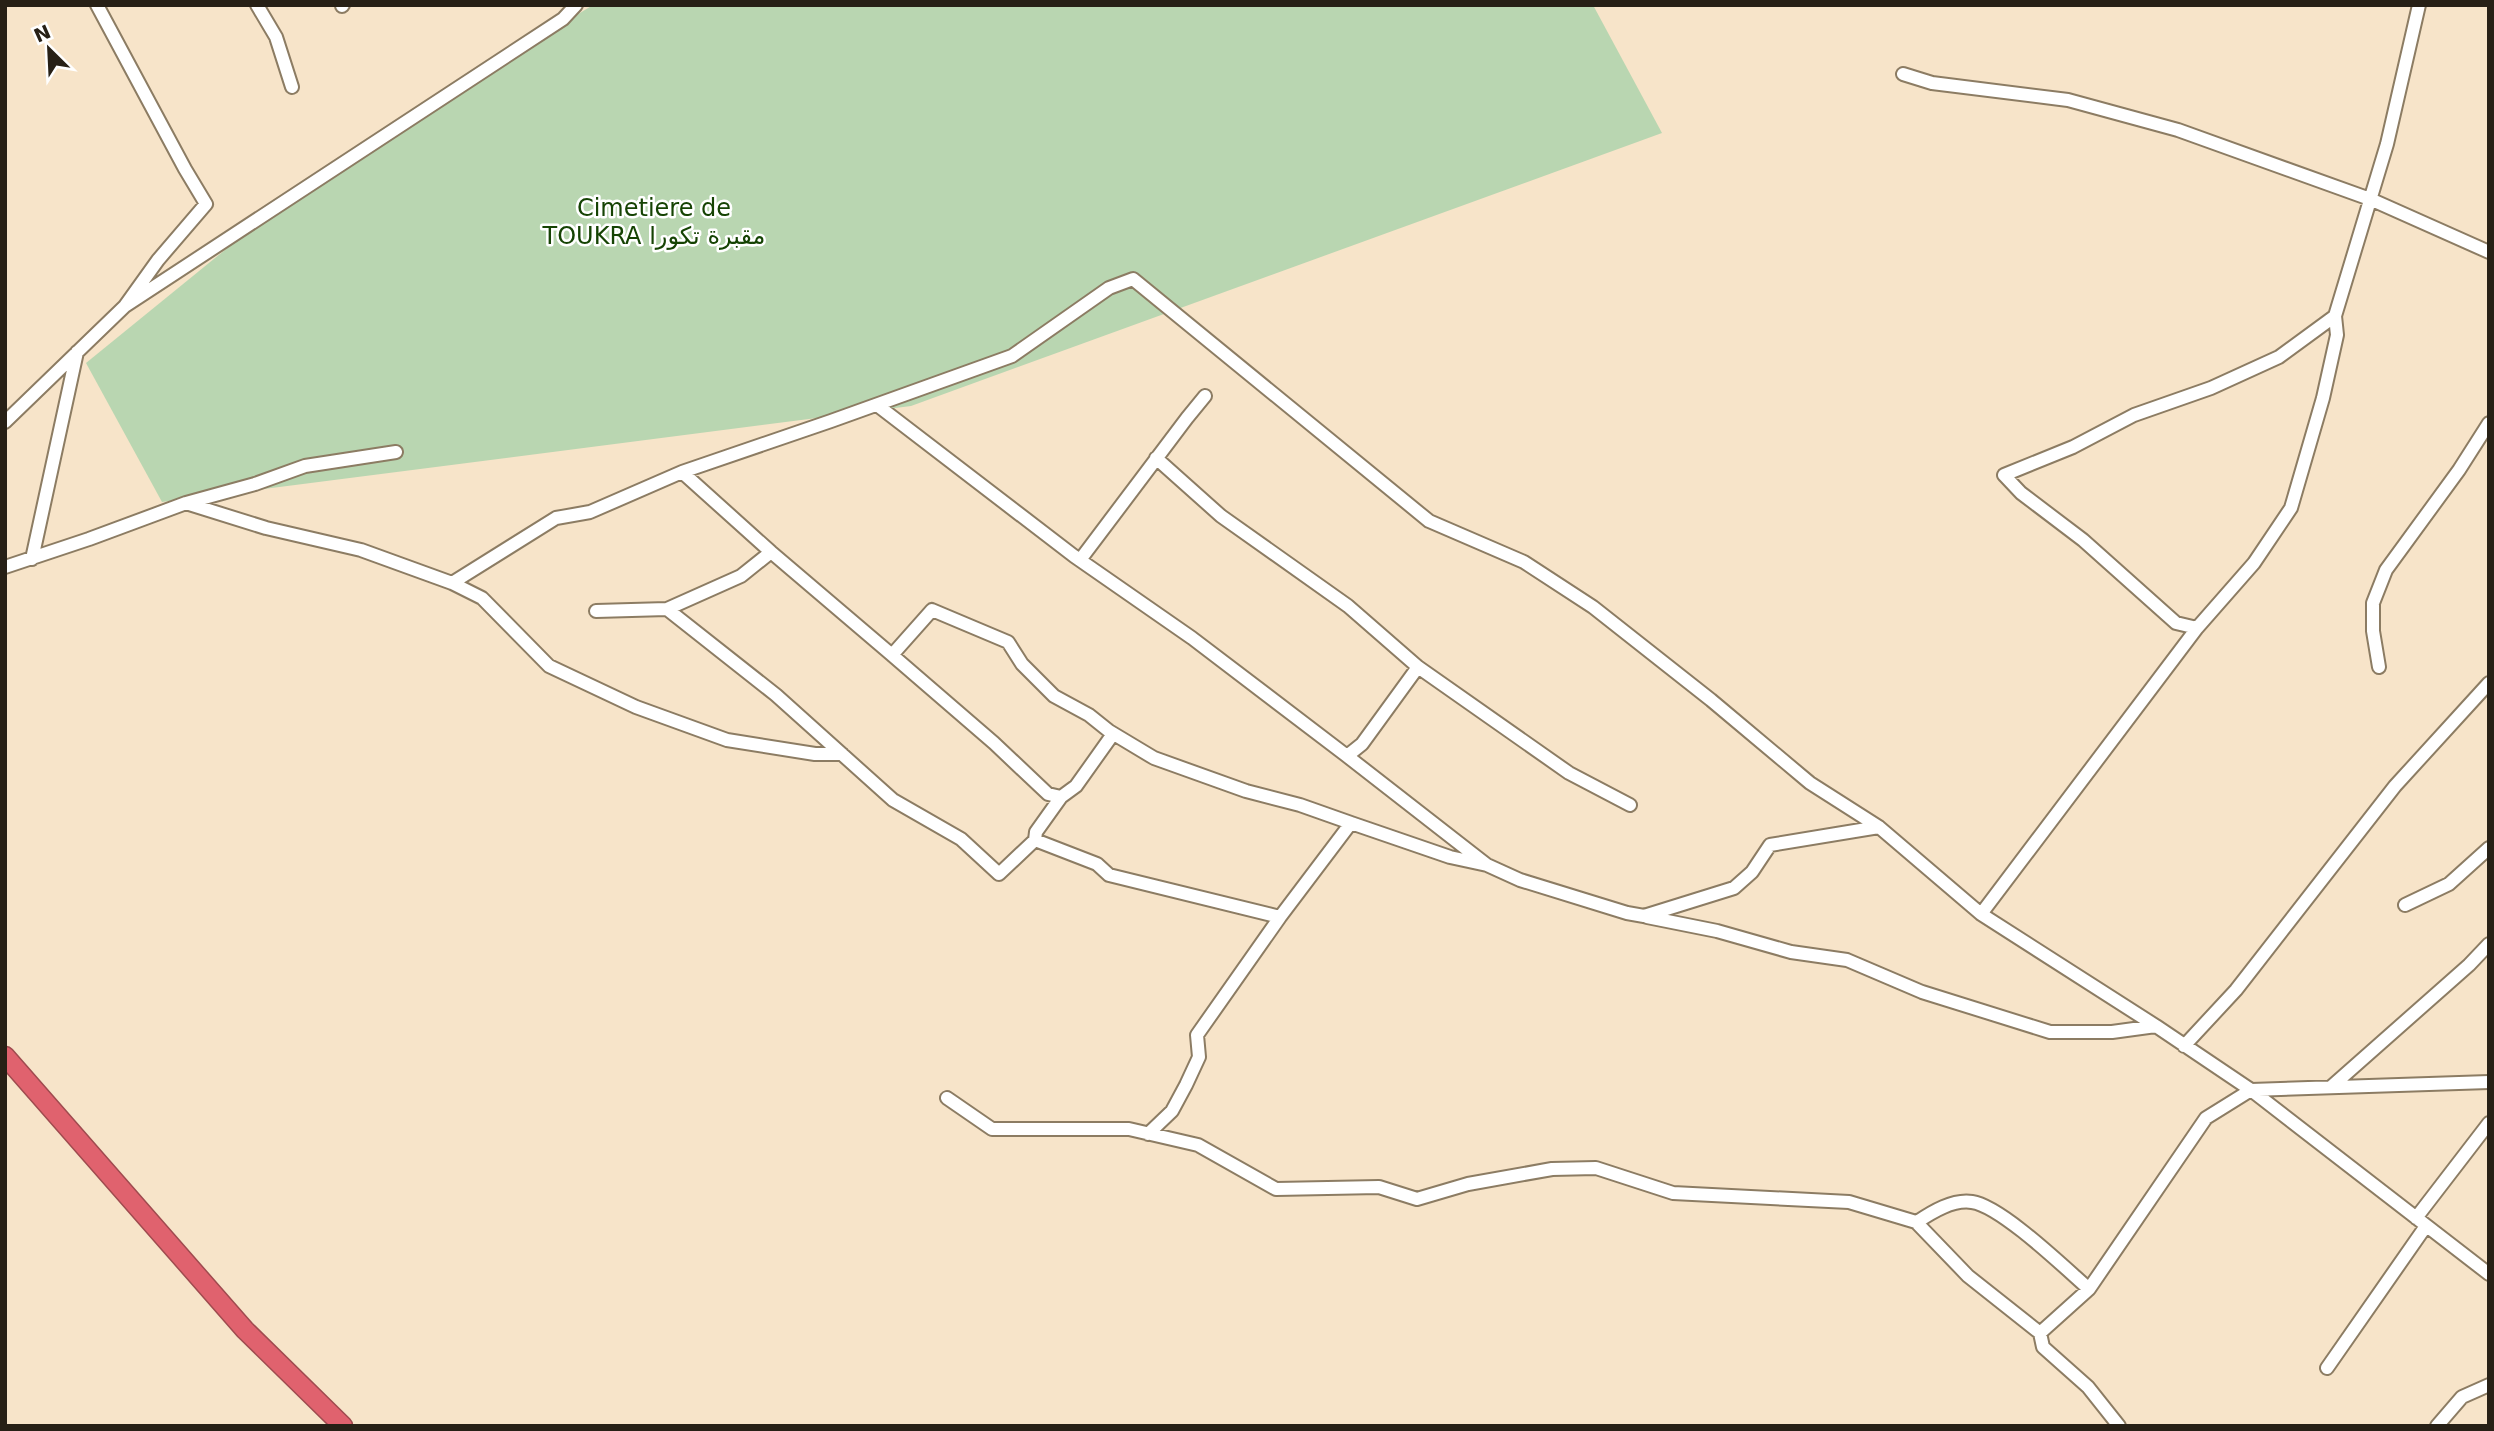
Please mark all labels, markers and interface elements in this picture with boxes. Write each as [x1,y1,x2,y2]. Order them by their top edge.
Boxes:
north arrow [14,14,84,84]
text: N [30,20,54,47]
park label: Cimetiere de TOUKRA مقبرة تكورا [542,194,765,250]

